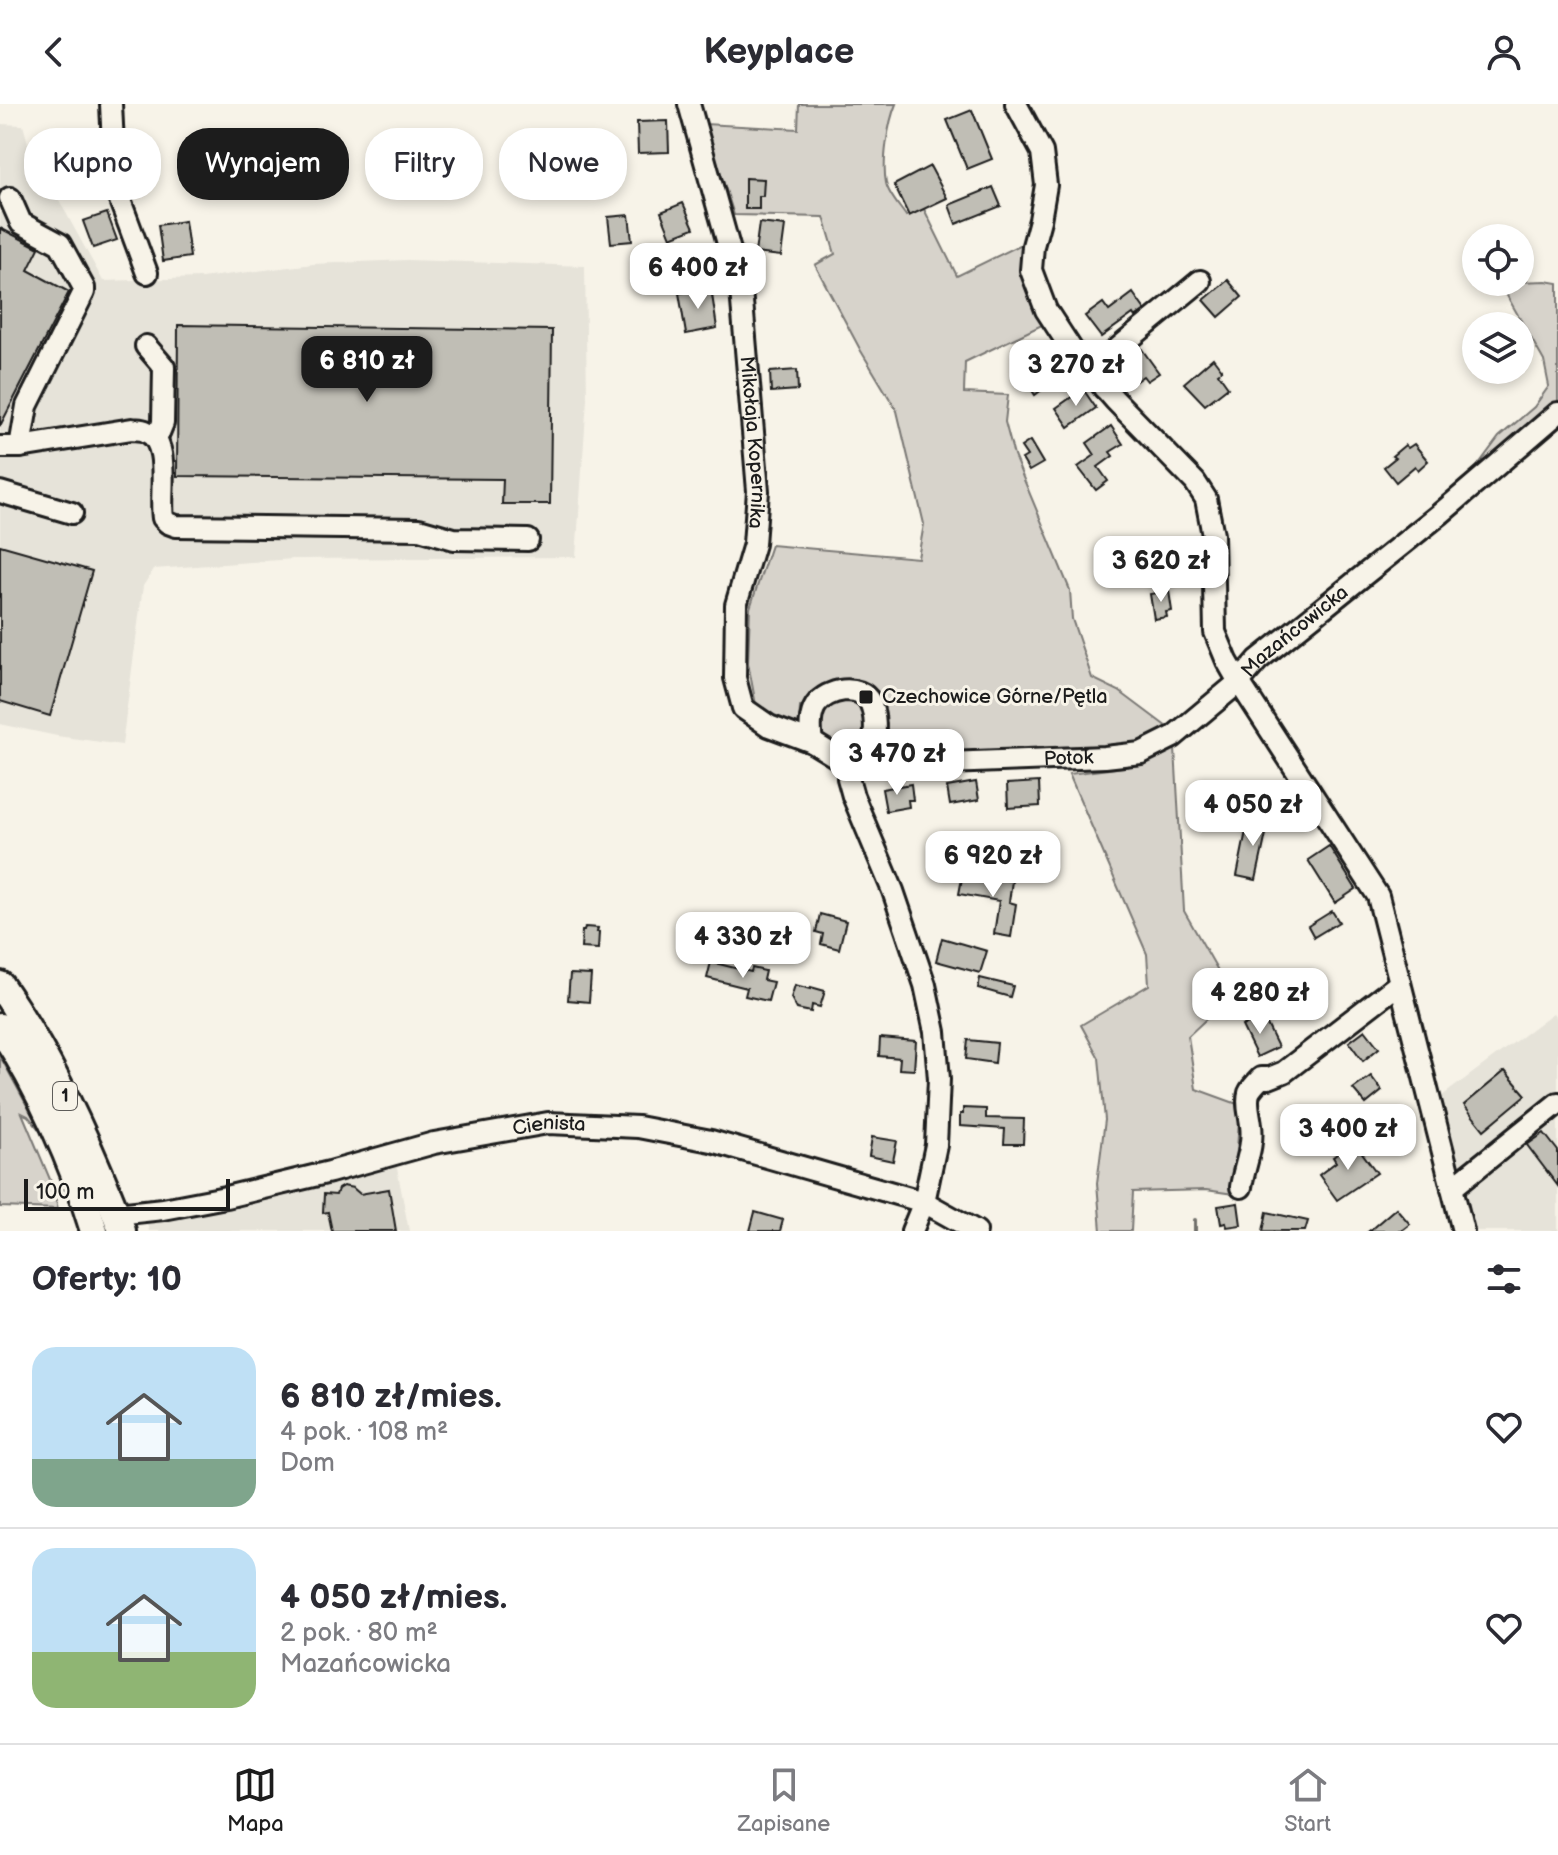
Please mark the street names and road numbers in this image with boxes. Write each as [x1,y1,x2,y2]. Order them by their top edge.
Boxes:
street label: Mikołaja Kopernika [735,355,770,530]
street label: Mazańcowicka [1236,580,1353,682]
street label: Potok [1043,745,1094,771]
road number: 1 [53,1082,77,1110]
street label: Cienista [511,1111,586,1141]

